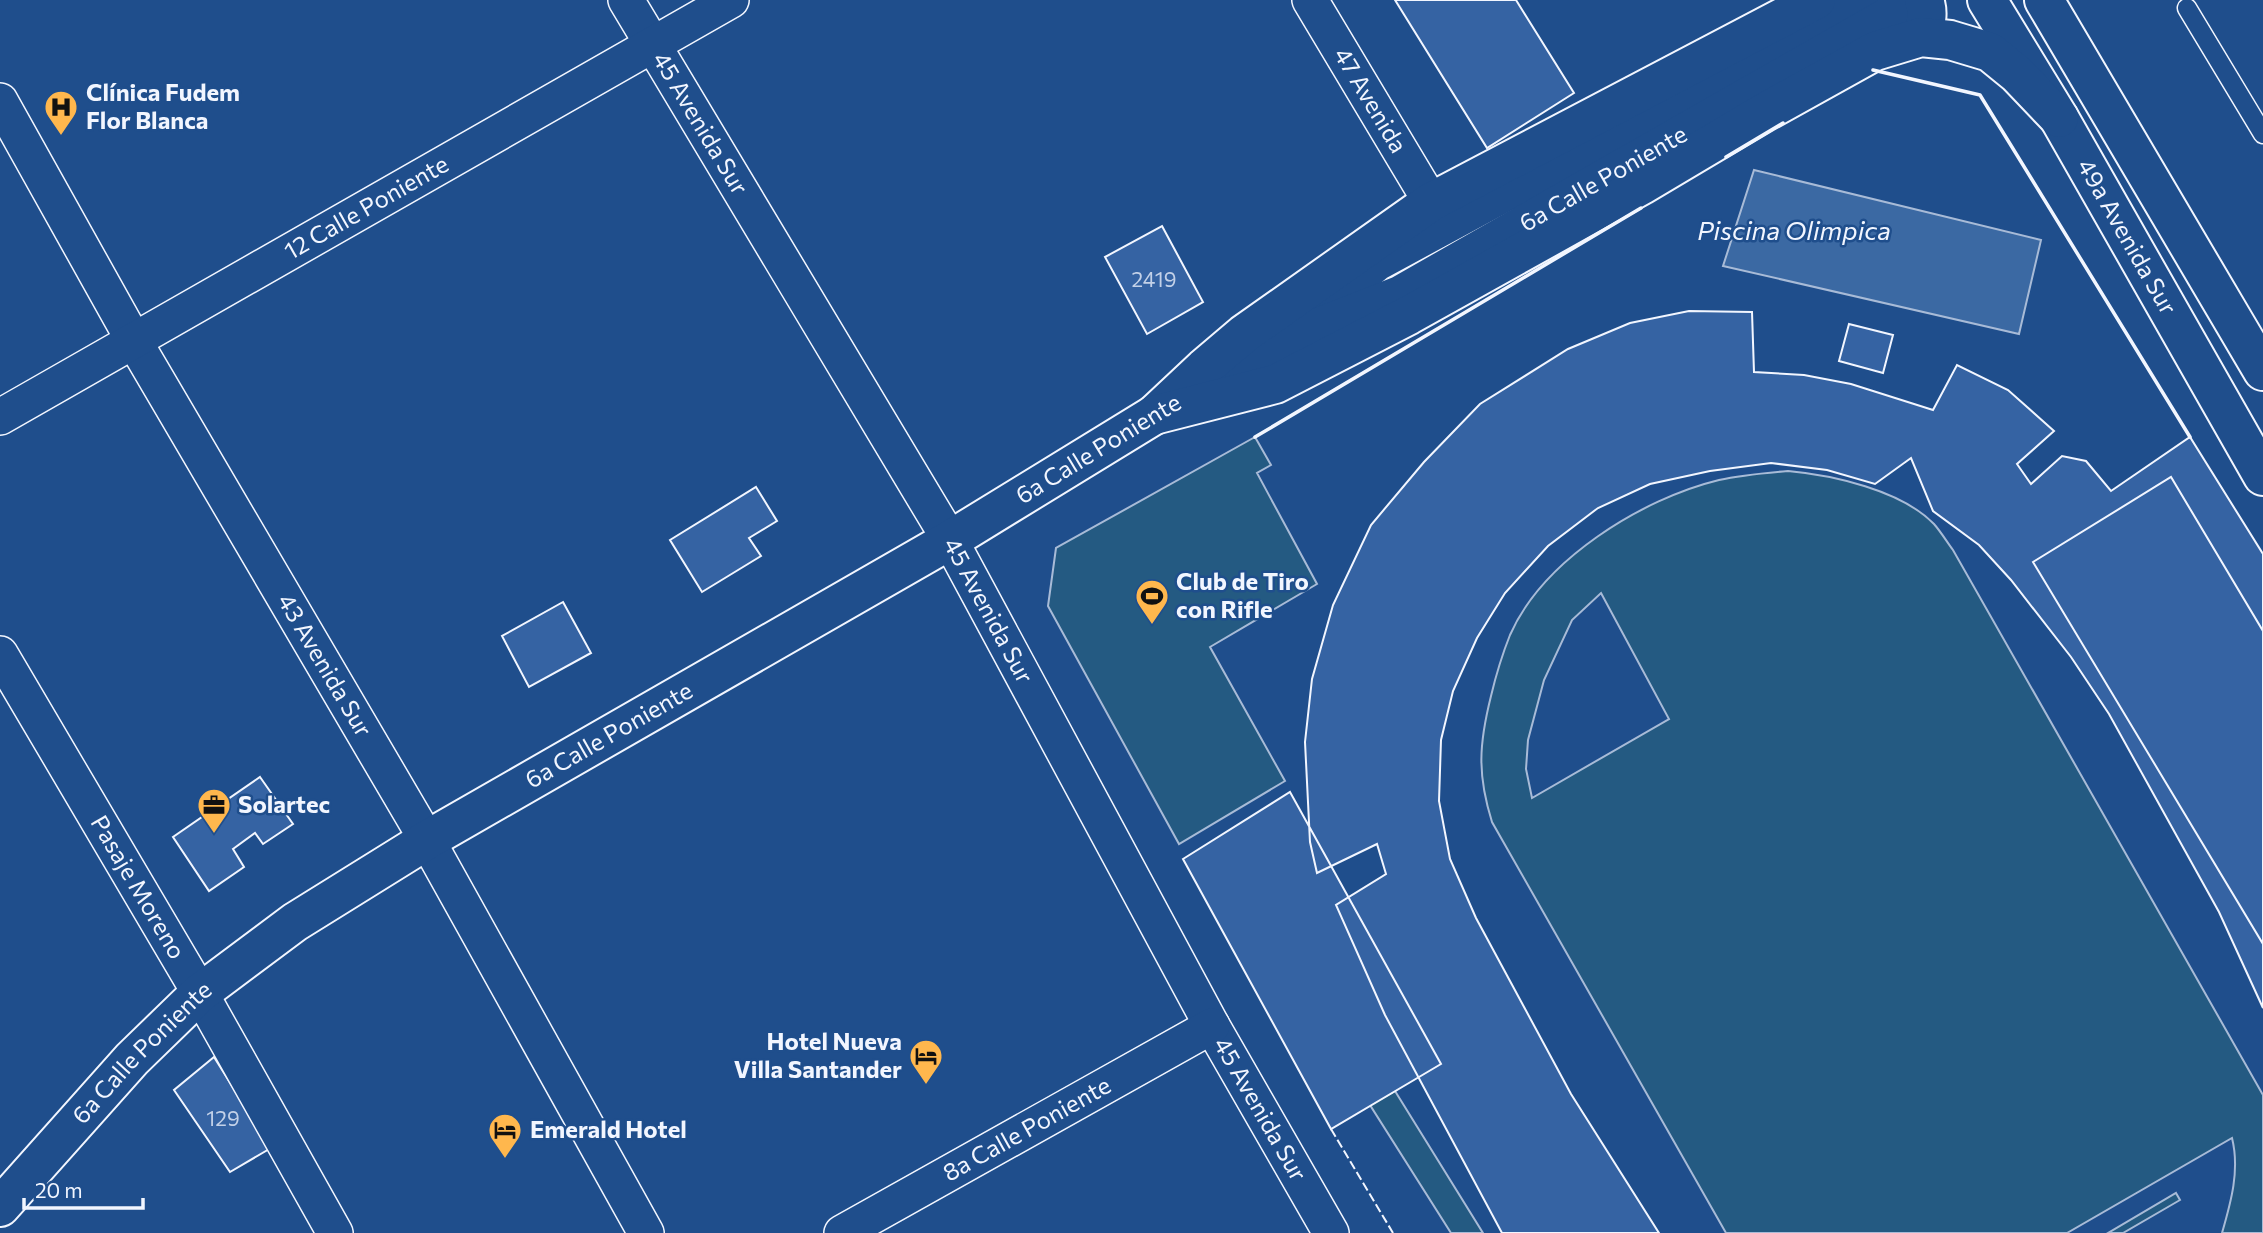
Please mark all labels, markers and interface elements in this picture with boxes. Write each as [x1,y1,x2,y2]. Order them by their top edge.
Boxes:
street label: 47 Avenida [1329,42,1414,158]
street label: 45 Avenida Sur [647,46,755,200]
place label: Clínica Fudem Flor Blanca [86,77,240,134]
hospital icon: Clínica Fudem Flor Blanca [42,88,80,137]
street label: 6a Calle Poniente [1514,118,1692,237]
street label: 12 Calle Poniente [279,148,453,265]
street label: 49a Avenida Sur [2072,153,2184,319]
water label: Piscina Olimpica [1697,214,1891,245]
house number: 2419 [1132,266,1176,291]
street label: 6a Calle Poniente [1010,387,1185,509]
street label: 45 Avenida Sur [938,532,1041,688]
place label: Club de Tiro con Rifle [1176,566,1309,623]
sports icon: Club de Tiro con Rifle [1133,577,1171,626]
street label: 43 Avenida Sur [272,588,379,742]
street label: 6a Calle Poniente [520,675,697,794]
office icon: Solartec [195,786,233,835]
place label: Solartec [238,789,330,818]
street label: Pasaje Moreno [85,810,193,964]
street label: 6a Calle Poniente [65,974,217,1129]
place label: Hotel Nueva Villa Santander [734,1026,902,1083]
street label: 45 Avenida Sur [1208,1032,1314,1186]
hotel icon: Hotel Nueva Villa Santander [907,1037,945,1086]
street label: 8a Calle Poniente [937,1070,1115,1187]
house number: 129 [206,1105,240,1130]
hotel icon: Emerald Hotel [486,1111,524,1160]
place label: Emerald Hotel [530,1114,687,1143]
scale bar [24,1166,144,1210]
text: 20 m [35,1177,83,1202]

